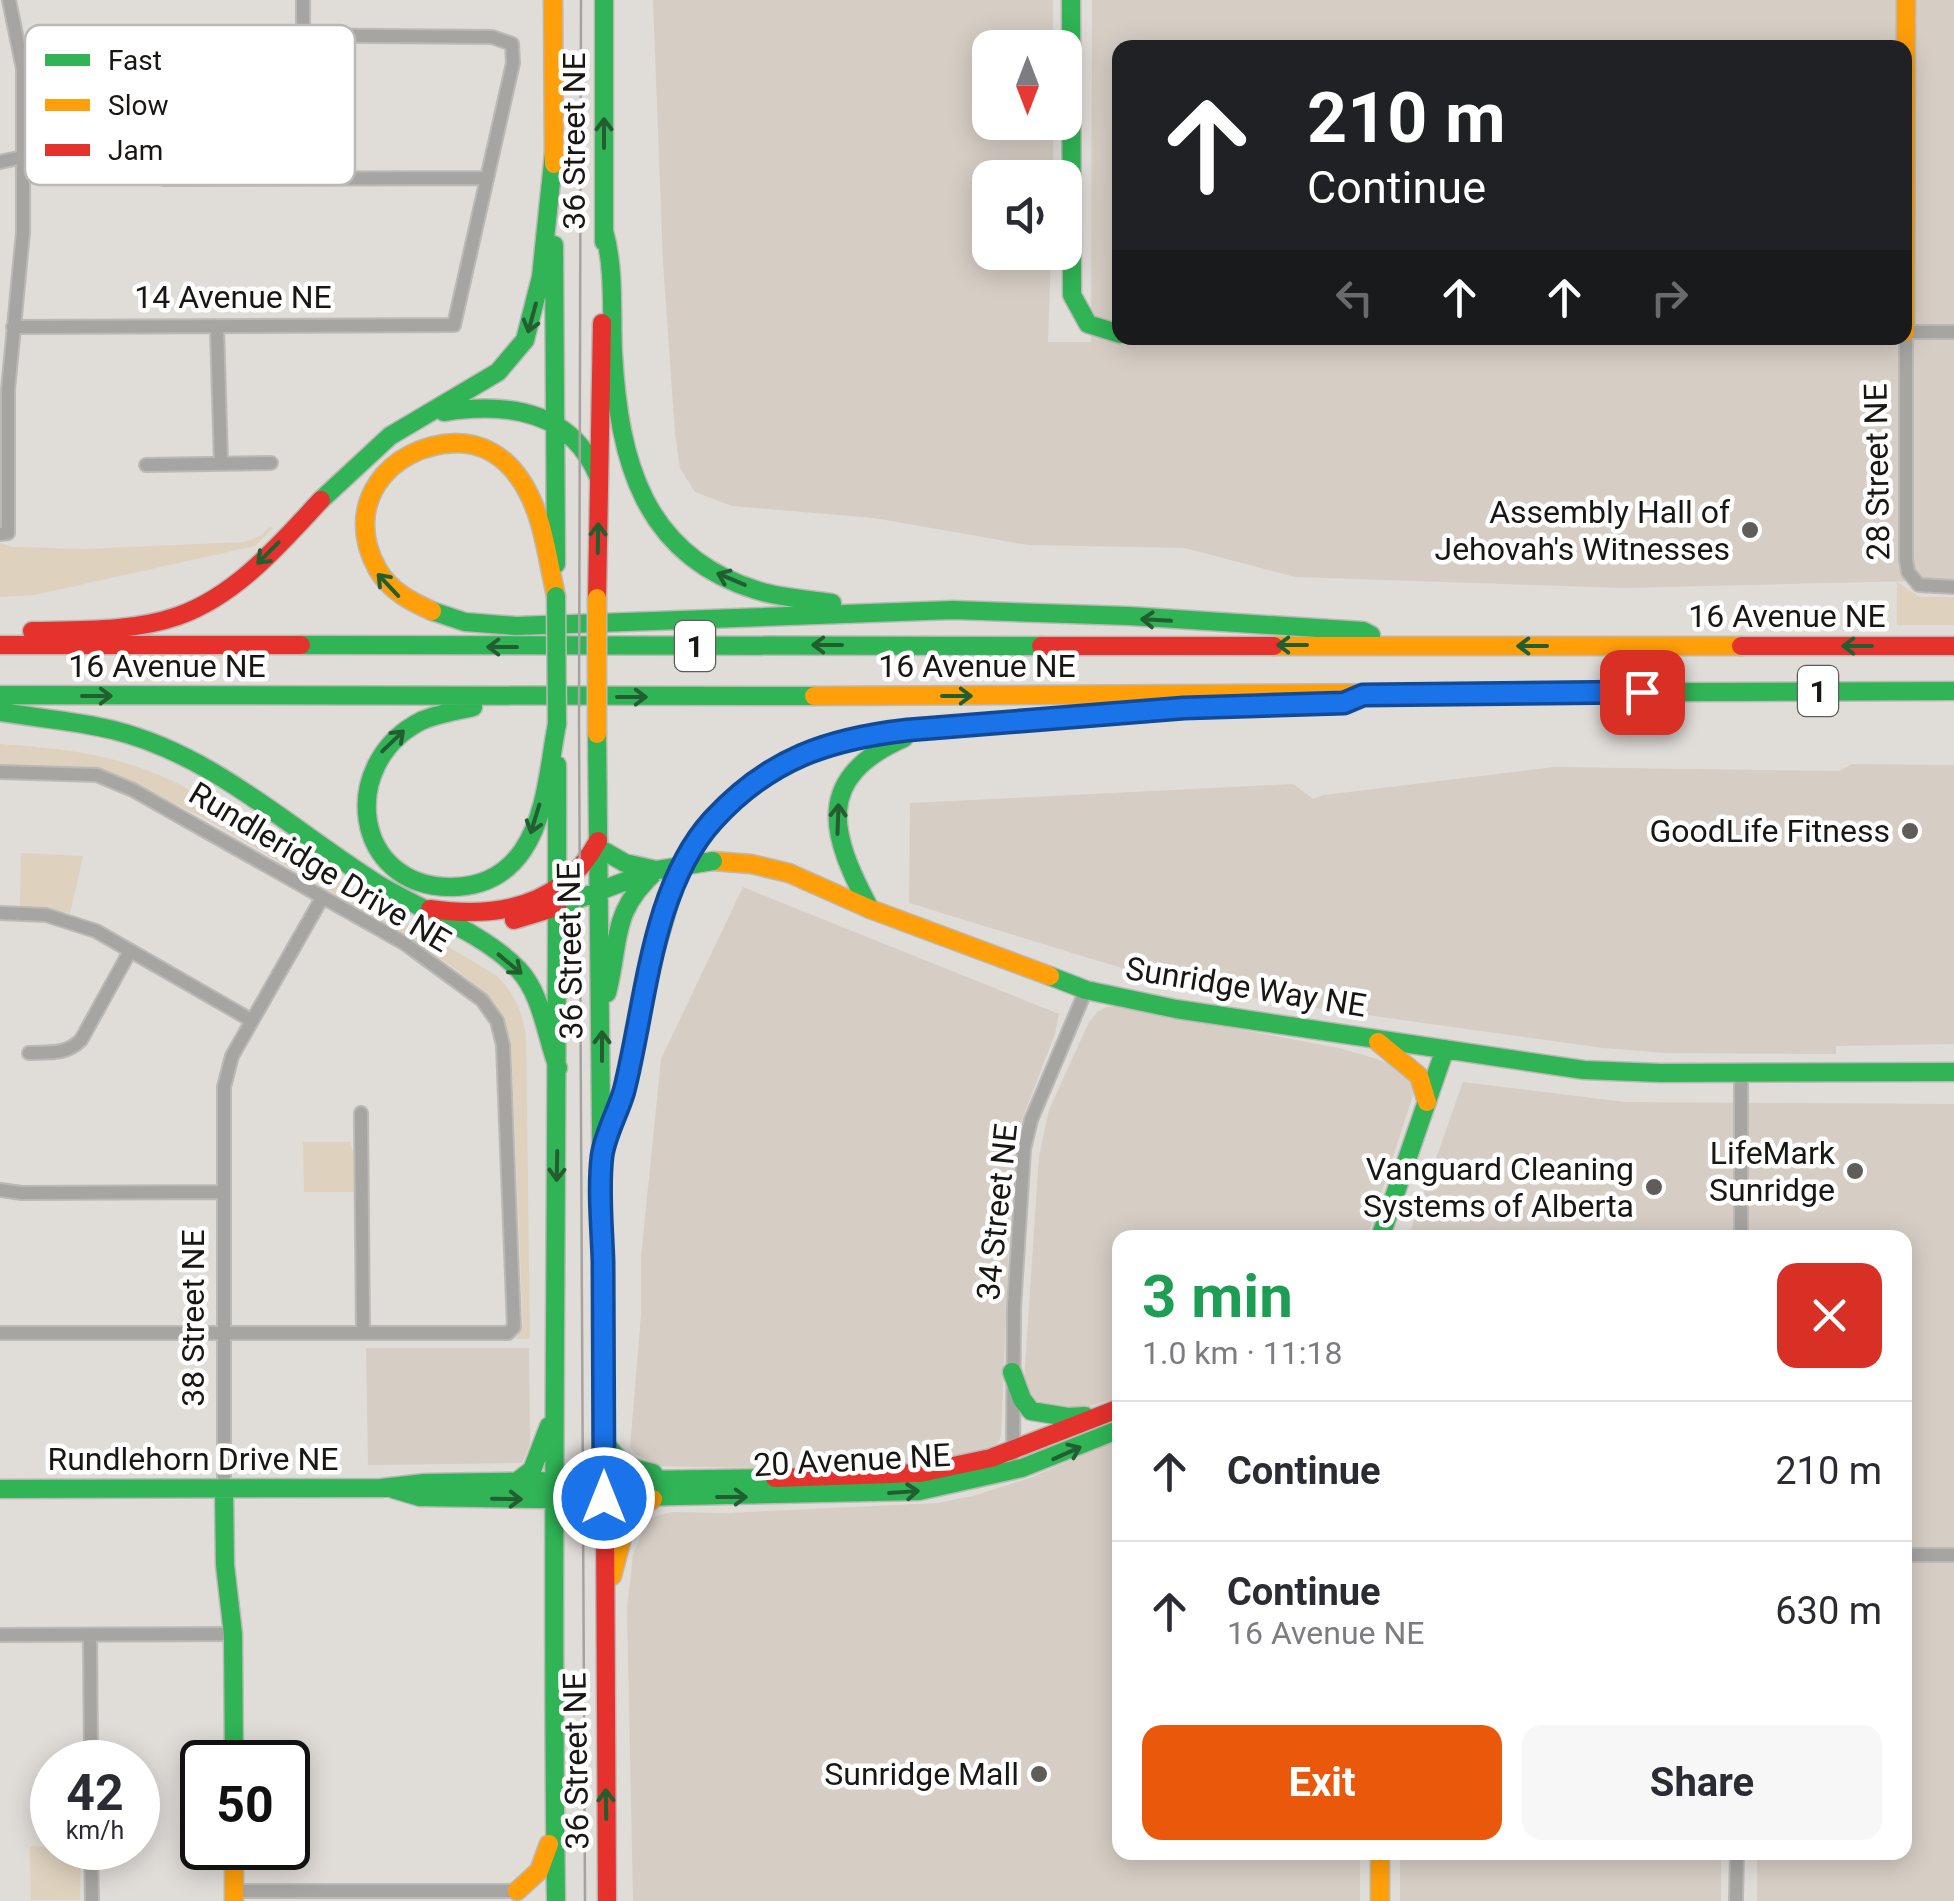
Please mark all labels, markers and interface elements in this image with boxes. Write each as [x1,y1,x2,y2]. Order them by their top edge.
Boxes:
legend [25,25,355,185]
north arrow [972,30,1082,140]
map controls [972,30,1082,270]
text: Fast [108,44,162,77]
street label: 36 Street NE [555,52,593,230]
text: 210 m [1307,77,1506,159]
icon: ahead [1142,80,1272,210]
text: Slow [108,89,168,122]
one-way arrow [594,118,614,150]
text: Jam [108,134,163,167]
button: sound [972,160,1082,270]
text: Continue [1307,161,1486,214]
icon: left [1327,270,1382,325]
icon: ahead [1432,270,1487,325]
icon: ahead [1537,270,1592,325]
icon: right [1642,270,1697,325]
street label: 14 Avenue NE [134,278,332,316]
one-way arrow [521,302,540,334]
street label: 28 Street NE [1856,383,1898,561]
place label: Assembly Hall of Jehovah's Witnesses [1434,493,1731,568]
marker: Assembly Hall of Jehovah's Witnesses [1739,519,1761,541]
one-way arrow [588,522,607,554]
one-way arrow [257,541,281,565]
one-way arrow [716,569,747,587]
one-way arrow [377,573,400,598]
street label: 16 Avenue NE [1688,597,1886,635]
one-way arrow [1141,610,1173,629]
road number: 1 [675,621,715,671]
one-way arrow [812,635,844,654]
one-way arrow [1277,636,1310,654]
one-way arrow [1516,636,1548,656]
one-way arrow [1841,636,1874,656]
one-way arrow [487,638,520,656]
street label: 16 Avenue NE [68,647,266,685]
street label: 16 Avenue NE [878,647,1076,685]
pin [1600,650,1685,735]
icon: arrive [1615,665,1670,720]
road number: 1 [1798,666,1838,716]
one-way arrow [80,686,113,706]
one-way arrow [940,686,973,706]
one-way arrow [616,688,648,706]
one-way arrow [380,729,404,753]
street label: Rundleridge Drive NE [182,774,458,960]
one-way arrow [525,803,543,835]
one-way arrow [829,803,848,835]
place label: GoodLife Fitness [1649,812,1890,850]
marker: GoodLife Fitness [1899,820,1921,842]
street label: 36 Street NE [549,862,591,1040]
street label: Sunridge Way NE [1123,949,1369,1025]
one-way arrow [497,952,523,974]
one-way arrow [592,1031,612,1064]
street label: 34 Street NE [969,1122,1025,1302]
place label: LifeMark Sunridge [1709,1134,1836,1209]
one-way arrow [548,1148,566,1181]
place label: Vanguard Cleaning Systems of Alberta [1363,1150,1634,1225]
marker: LifeMark Sunridge [1844,1160,1866,1182]
marker: Vanguard Cleaning Systems of Alberta [1643,1176,1665,1198]
street label: 38 Street NE [174,1229,212,1407]
text: 3 min [1142,1261,1293,1332]
button: close [1777,1263,1882,1368]
text: 1.0 km · 11:18 [1142,1334,1343,1372]
street label: 20 Avenue NE [752,1436,952,1484]
street label: Rundlehorn Drive NE [48,1440,339,1478]
one-way arrow [1051,1443,1082,1461]
icon: ahead [1142,1444,1197,1499]
position arrow [552,1446,656,1550]
text: Continue [1227,1449,1381,1493]
text: 210 m [1775,1449,1882,1493]
one-way arrow [887,1483,920,1502]
one-way arrow [714,1488,747,1506]
one-way arrow [490,1489,522,1508]
text: Continue [1227,1570,1381,1614]
icon: ahead [1142,1584,1197,1639]
text: 630 m [1775,1589,1882,1633]
text: 16 Avenue NE [1227,1614,1425,1652]
street label: 36 Street NE [555,1672,597,1850]
button: Exit [1142,1725,1502,1840]
button: Share [1522,1725,1882,1840]
speed limit sign: 50 [180,1740,310,1870]
place label: Sunridge Mall [824,1755,1019,1793]
marker: Sunridge Mall [1028,1763,1050,1785]
text: 42 [66,1764,124,1822]
one-way arrow [596,1788,616,1820]
text: km/h [66,1816,124,1845]

